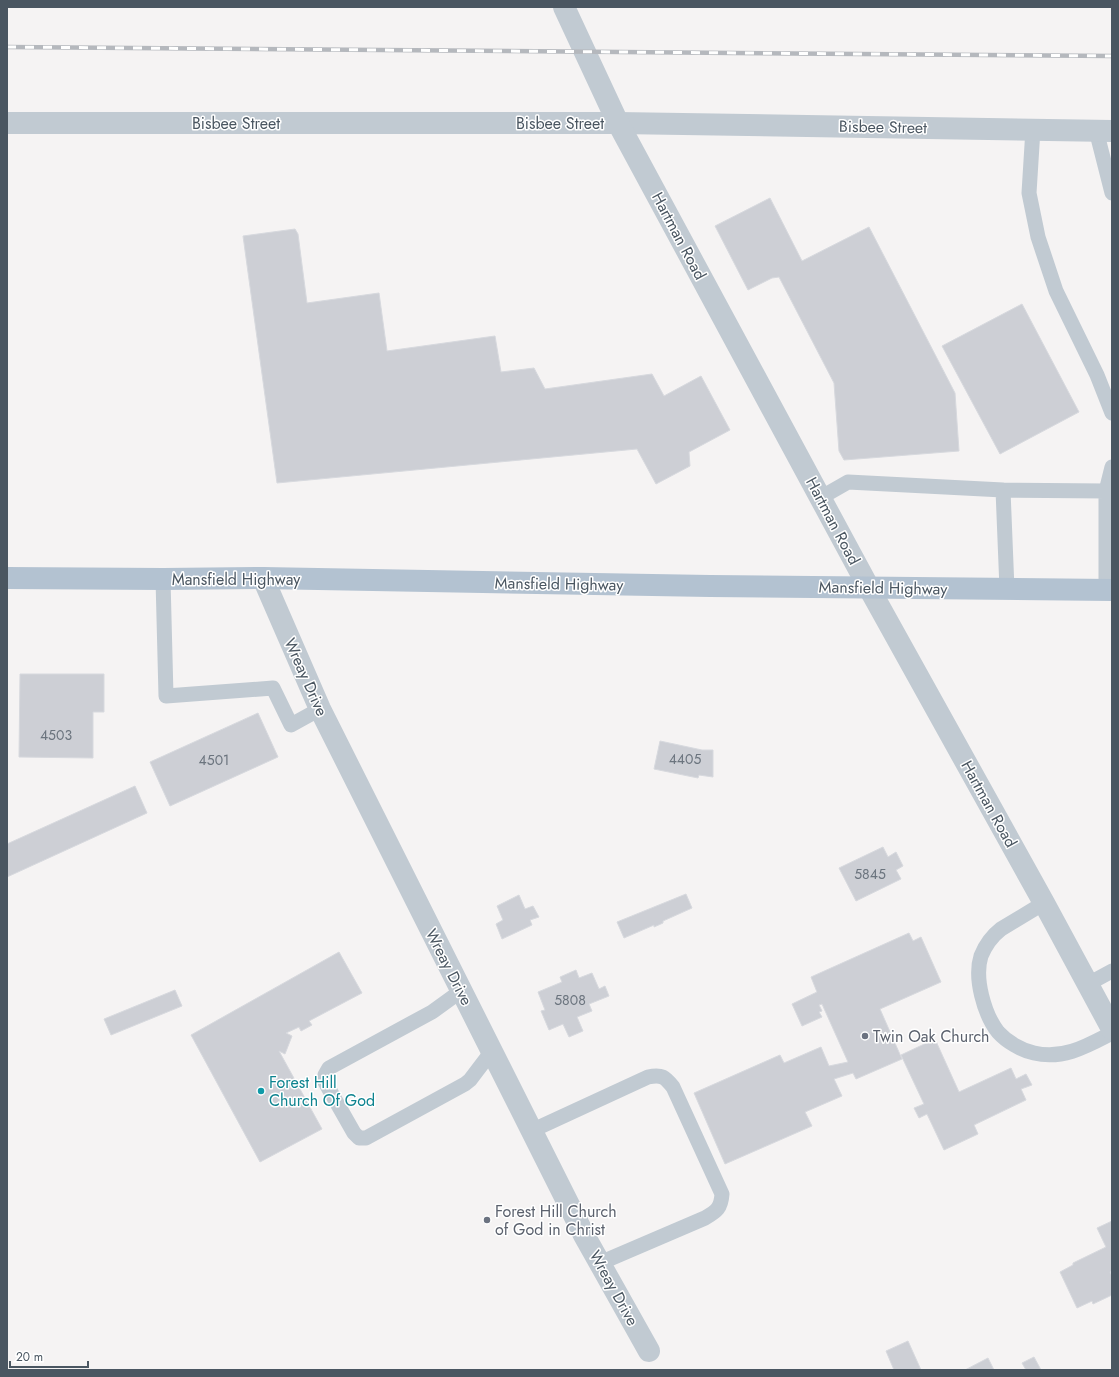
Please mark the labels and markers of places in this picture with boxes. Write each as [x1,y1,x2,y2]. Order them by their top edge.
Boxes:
place label: Twin Oak Church [873,1025,989,1048]
marker: Twin Oak Church [860,1031,870,1041]
place label: Forest Hill Church Of God [269,1071,375,1112]
marker: Forest Hill Church Of God [256,1086,266,1096]
place label: Forest Hill Church of God in Christ [495,1200,617,1241]
marker: Forest Hill Church of God in Christ [482,1215,492,1225]

